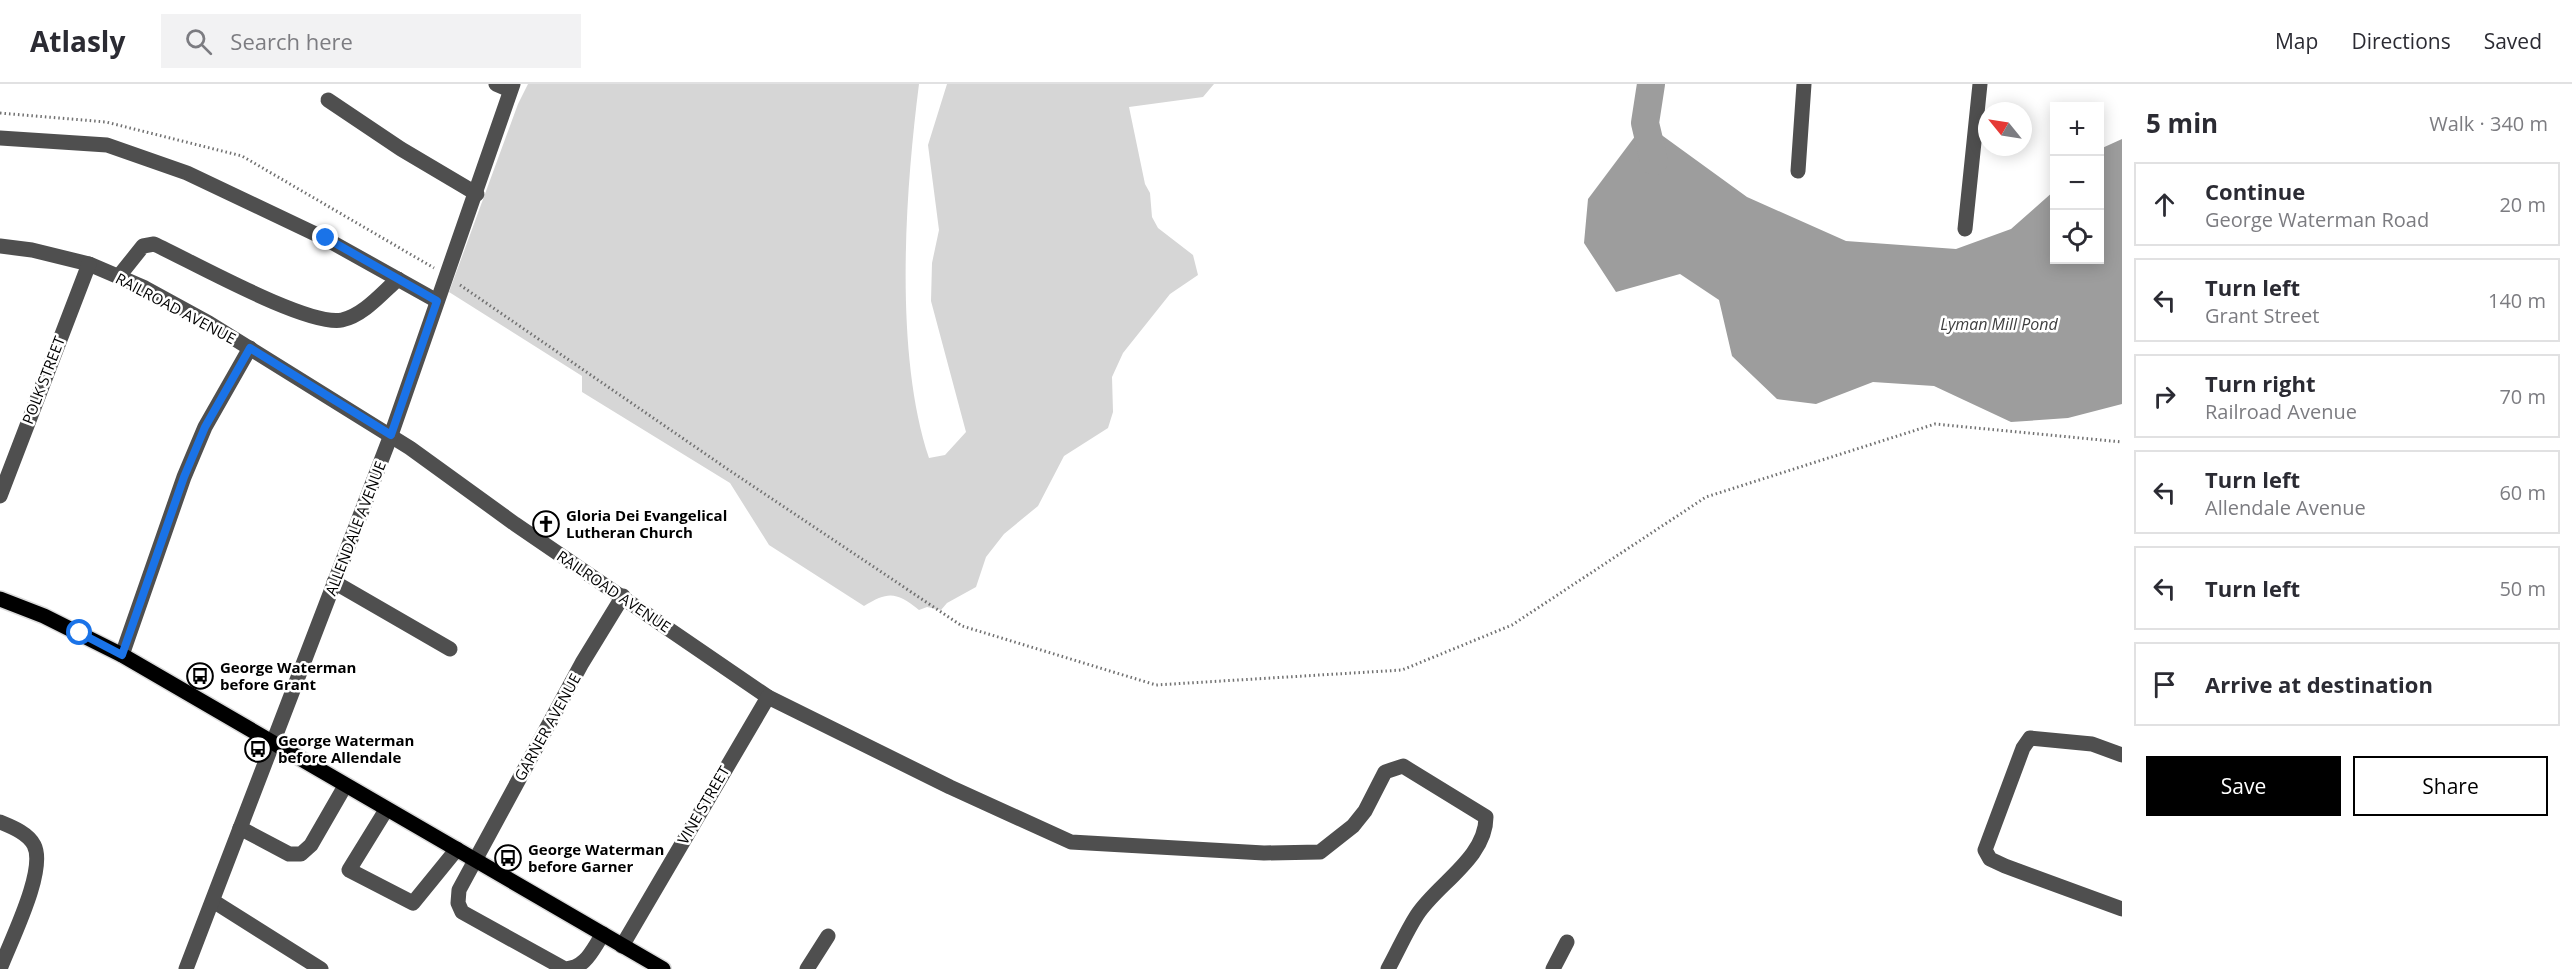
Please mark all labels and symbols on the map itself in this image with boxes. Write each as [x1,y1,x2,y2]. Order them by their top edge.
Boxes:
north arrow [1978,102,2032,156]
route end [312,224,338,250]
street label: RAILROAD AVENUE [112,268,240,348]
water label: Lyman Mill Pond [1940,313,2059,335]
street label: POLK STREET [17,333,69,427]
street label: ALLENDALE AVENUE [320,458,390,598]
place label: Gloria Dei Evangelical Lutheran Church [566,505,727,542]
church icon: Gloria Dei Evangelical Lutheran Church [531,509,561,539]
street label: RAILROAD AVENUE [553,545,675,637]
route start [66,619,92,645]
place label: George Waterman before Grant [220,657,356,694]
bus stop icon: George Waterman before Grant [185,661,215,691]
street label: GARNER AVENUE [509,670,585,784]
place label: George Waterman before Allendale [278,730,414,767]
bus stop icon: George Waterman before Allendale [243,734,273,764]
street label: VINE STREET [673,762,734,848]
place label: George Waterman before Garner [528,839,664,876]
bus stop icon: George Waterman before Garner [493,843,523,873]

